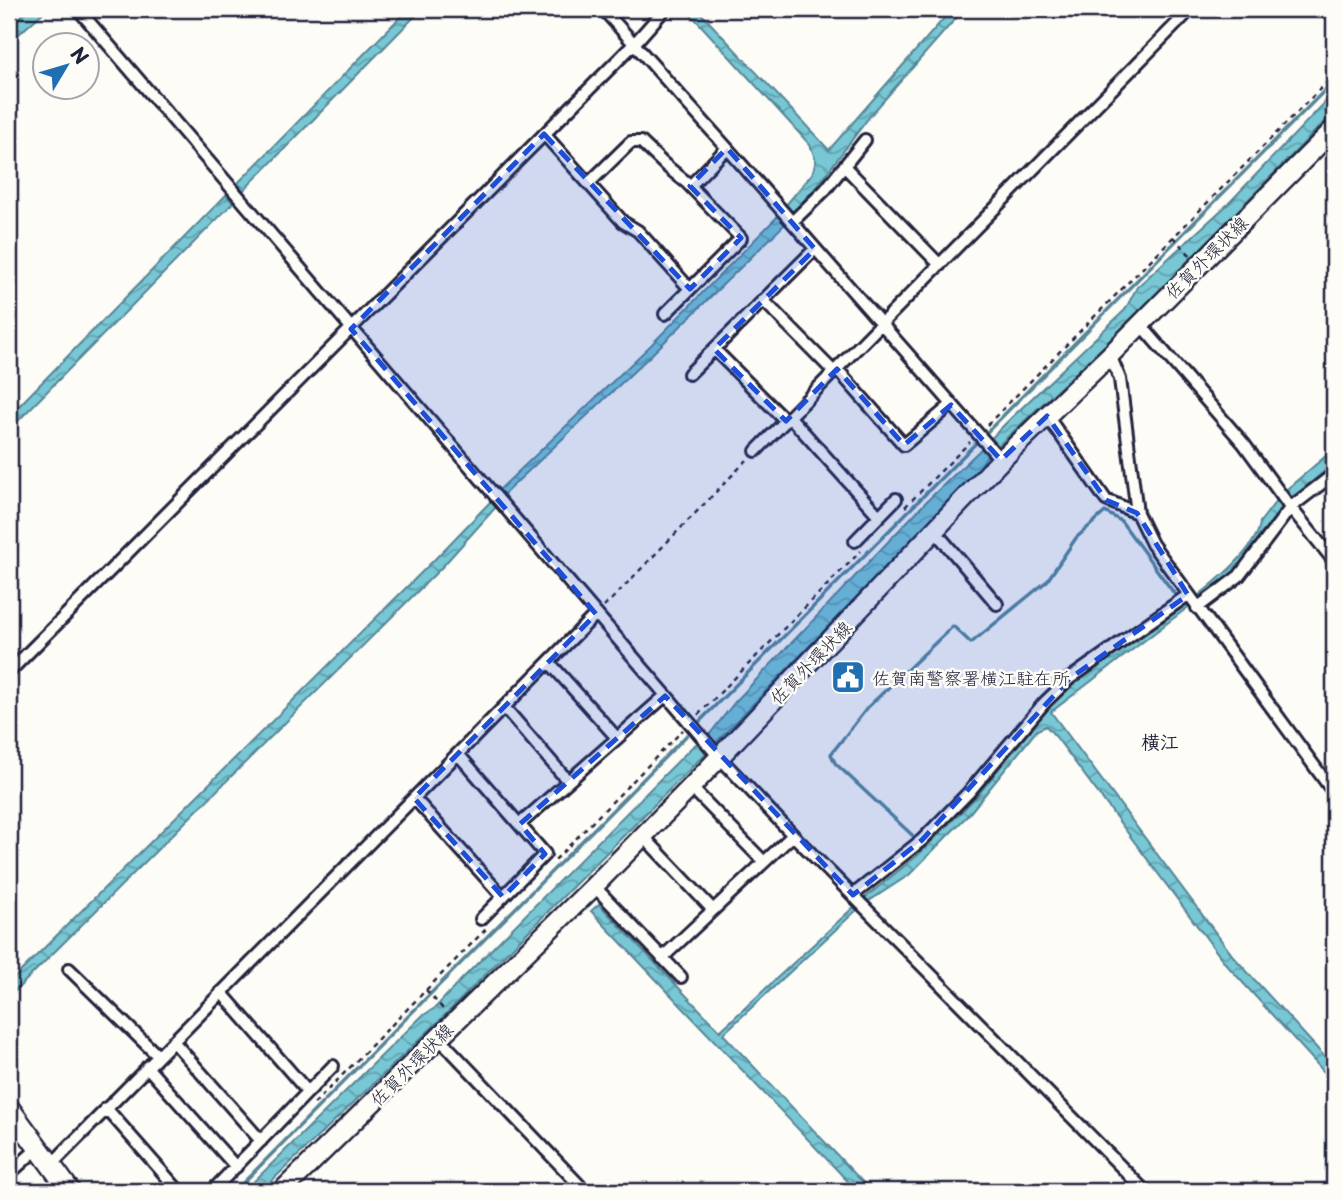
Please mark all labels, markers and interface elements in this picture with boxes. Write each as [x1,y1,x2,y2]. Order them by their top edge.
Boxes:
north arrow [32,32,102,102]
text: N [65,40,96,69]
street label: 佐賀外環状線 [1158,209,1254,305]
street label: 佐賀外環状線 [763,614,857,710]
public building icon: 佐賀南警察署横江駐在所 [829,658,867,696]
place label: 佐賀南警察署横江駐在所 [872,664,1070,691]
district label: 横江 [1141,727,1179,755]
street label: 佐賀外環状線 [363,1016,459,1112]

